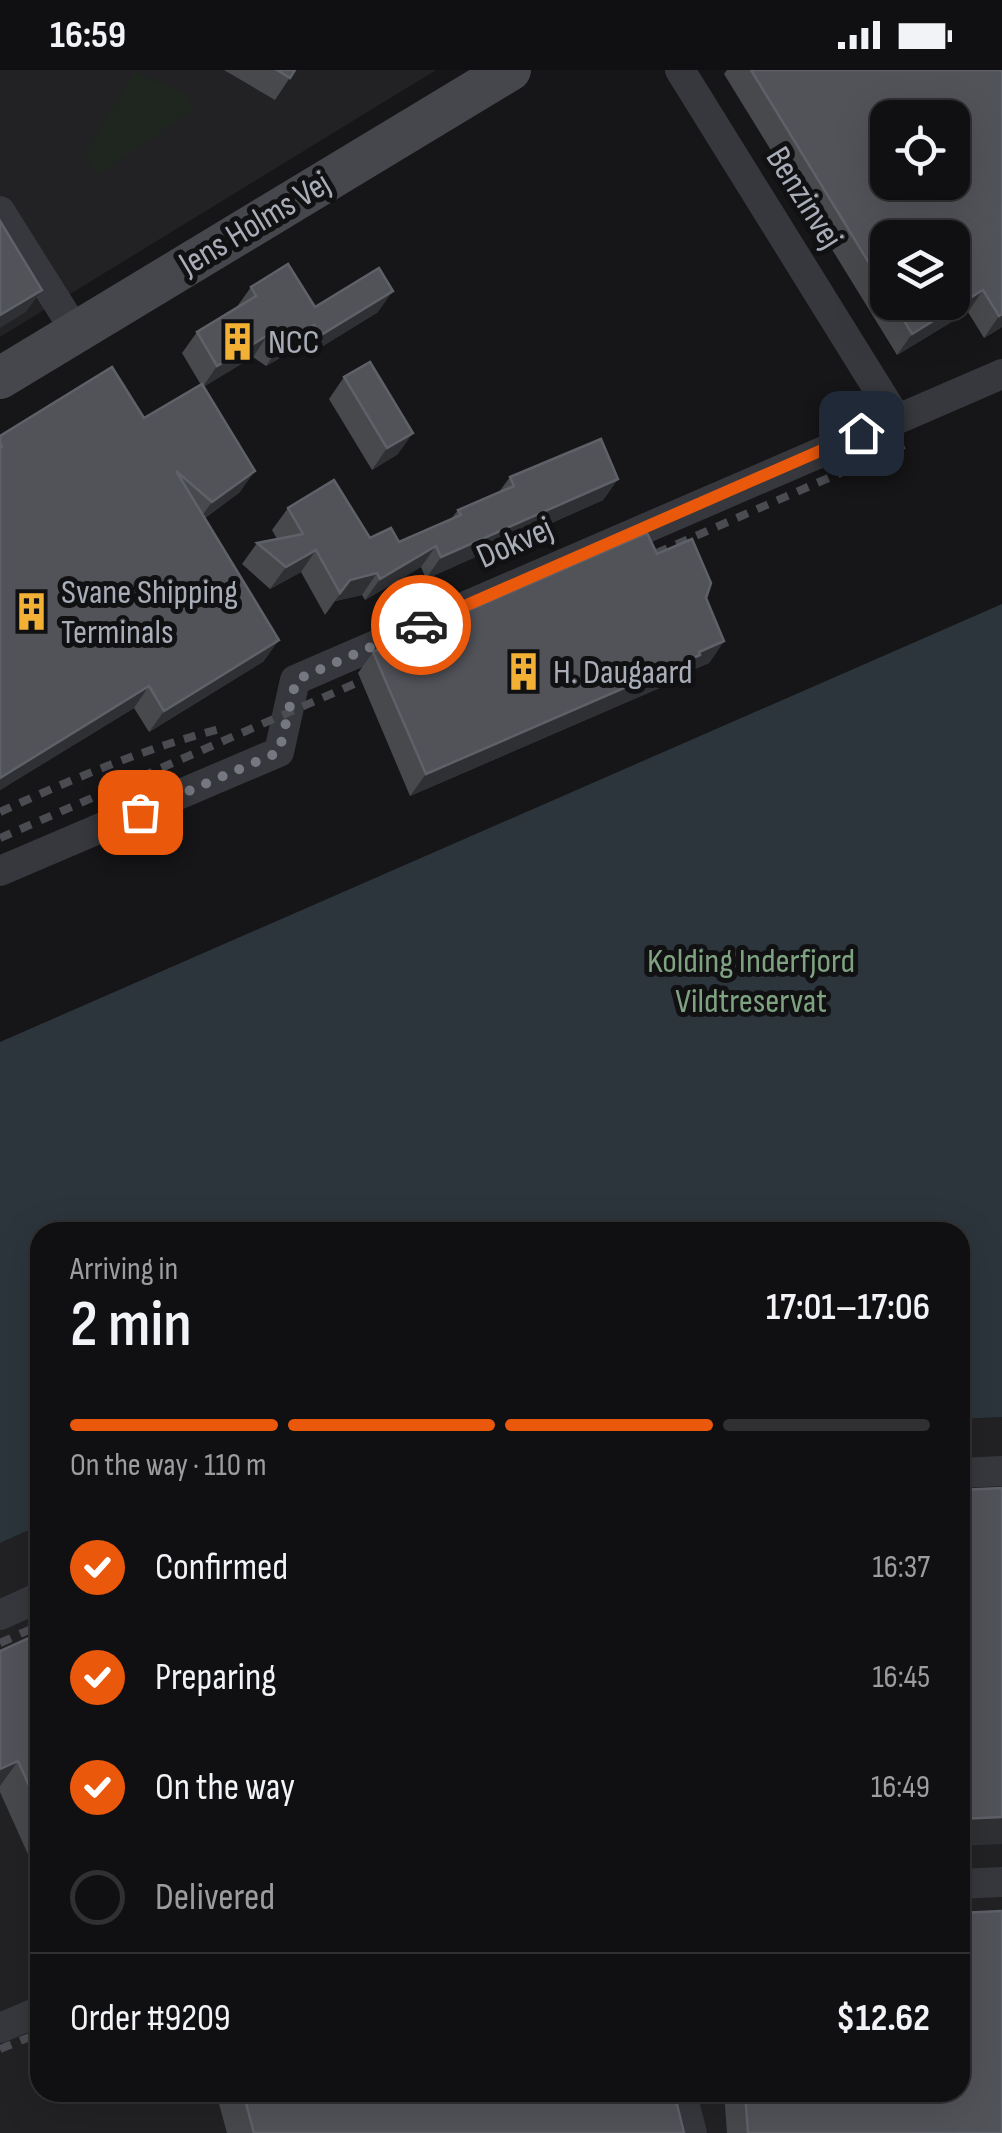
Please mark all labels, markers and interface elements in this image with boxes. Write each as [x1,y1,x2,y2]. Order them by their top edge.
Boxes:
text: 16:59 [50,13,126,58]
map controls [870,100,970,320]
button: locate [870,100,970,200]
street label: Benzinvej [756,139,852,257]
street label: Jens Holms Vej [171,162,338,286]
button: layers [870,220,970,320]
building icon: NCC [217,321,259,363]
place label: NCC [268,321,320,364]
pin [819,391,904,476]
icon: home [834,406,889,461]
street label: Dokvej [470,507,560,579]
place label: Svane Shipping Terminals [61,571,238,654]
courier [371,575,471,675]
building icon: Svane Shipping Terminals [10,591,52,633]
icon: car [394,598,449,653]
building icon: H. Daugaard [502,651,544,693]
place label: H. Daugaard [553,651,693,694]
pin [98,770,183,855]
icon: bag [113,785,168,840]
park label: Kolding Inderfjord Vildtreservat [647,940,855,1023]
text: Arriving in [70,1250,178,1289]
text: 17:01–17:06 [766,1285,930,1330]
text: 2 min [70,1287,192,1365]
text: On the way · 110 m [70,1446,267,1485]
icon: check [70,1540,125,1595]
text: Confirmed [155,1545,288,1590]
text: 16:37 [873,1548,930,1587]
icon: check [70,1650,125,1705]
text: Preparing [155,1655,276,1700]
text: 16:45 [872,1658,930,1697]
icon: check [70,1760,125,1815]
text: On the way [155,1765,295,1810]
text: 16:49 [871,1768,930,1807]
text: Delivered [155,1875,275,1920]
text: Order #9209 [70,1996,231,2041]
text: $12.62 [836,1996,930,2041]

